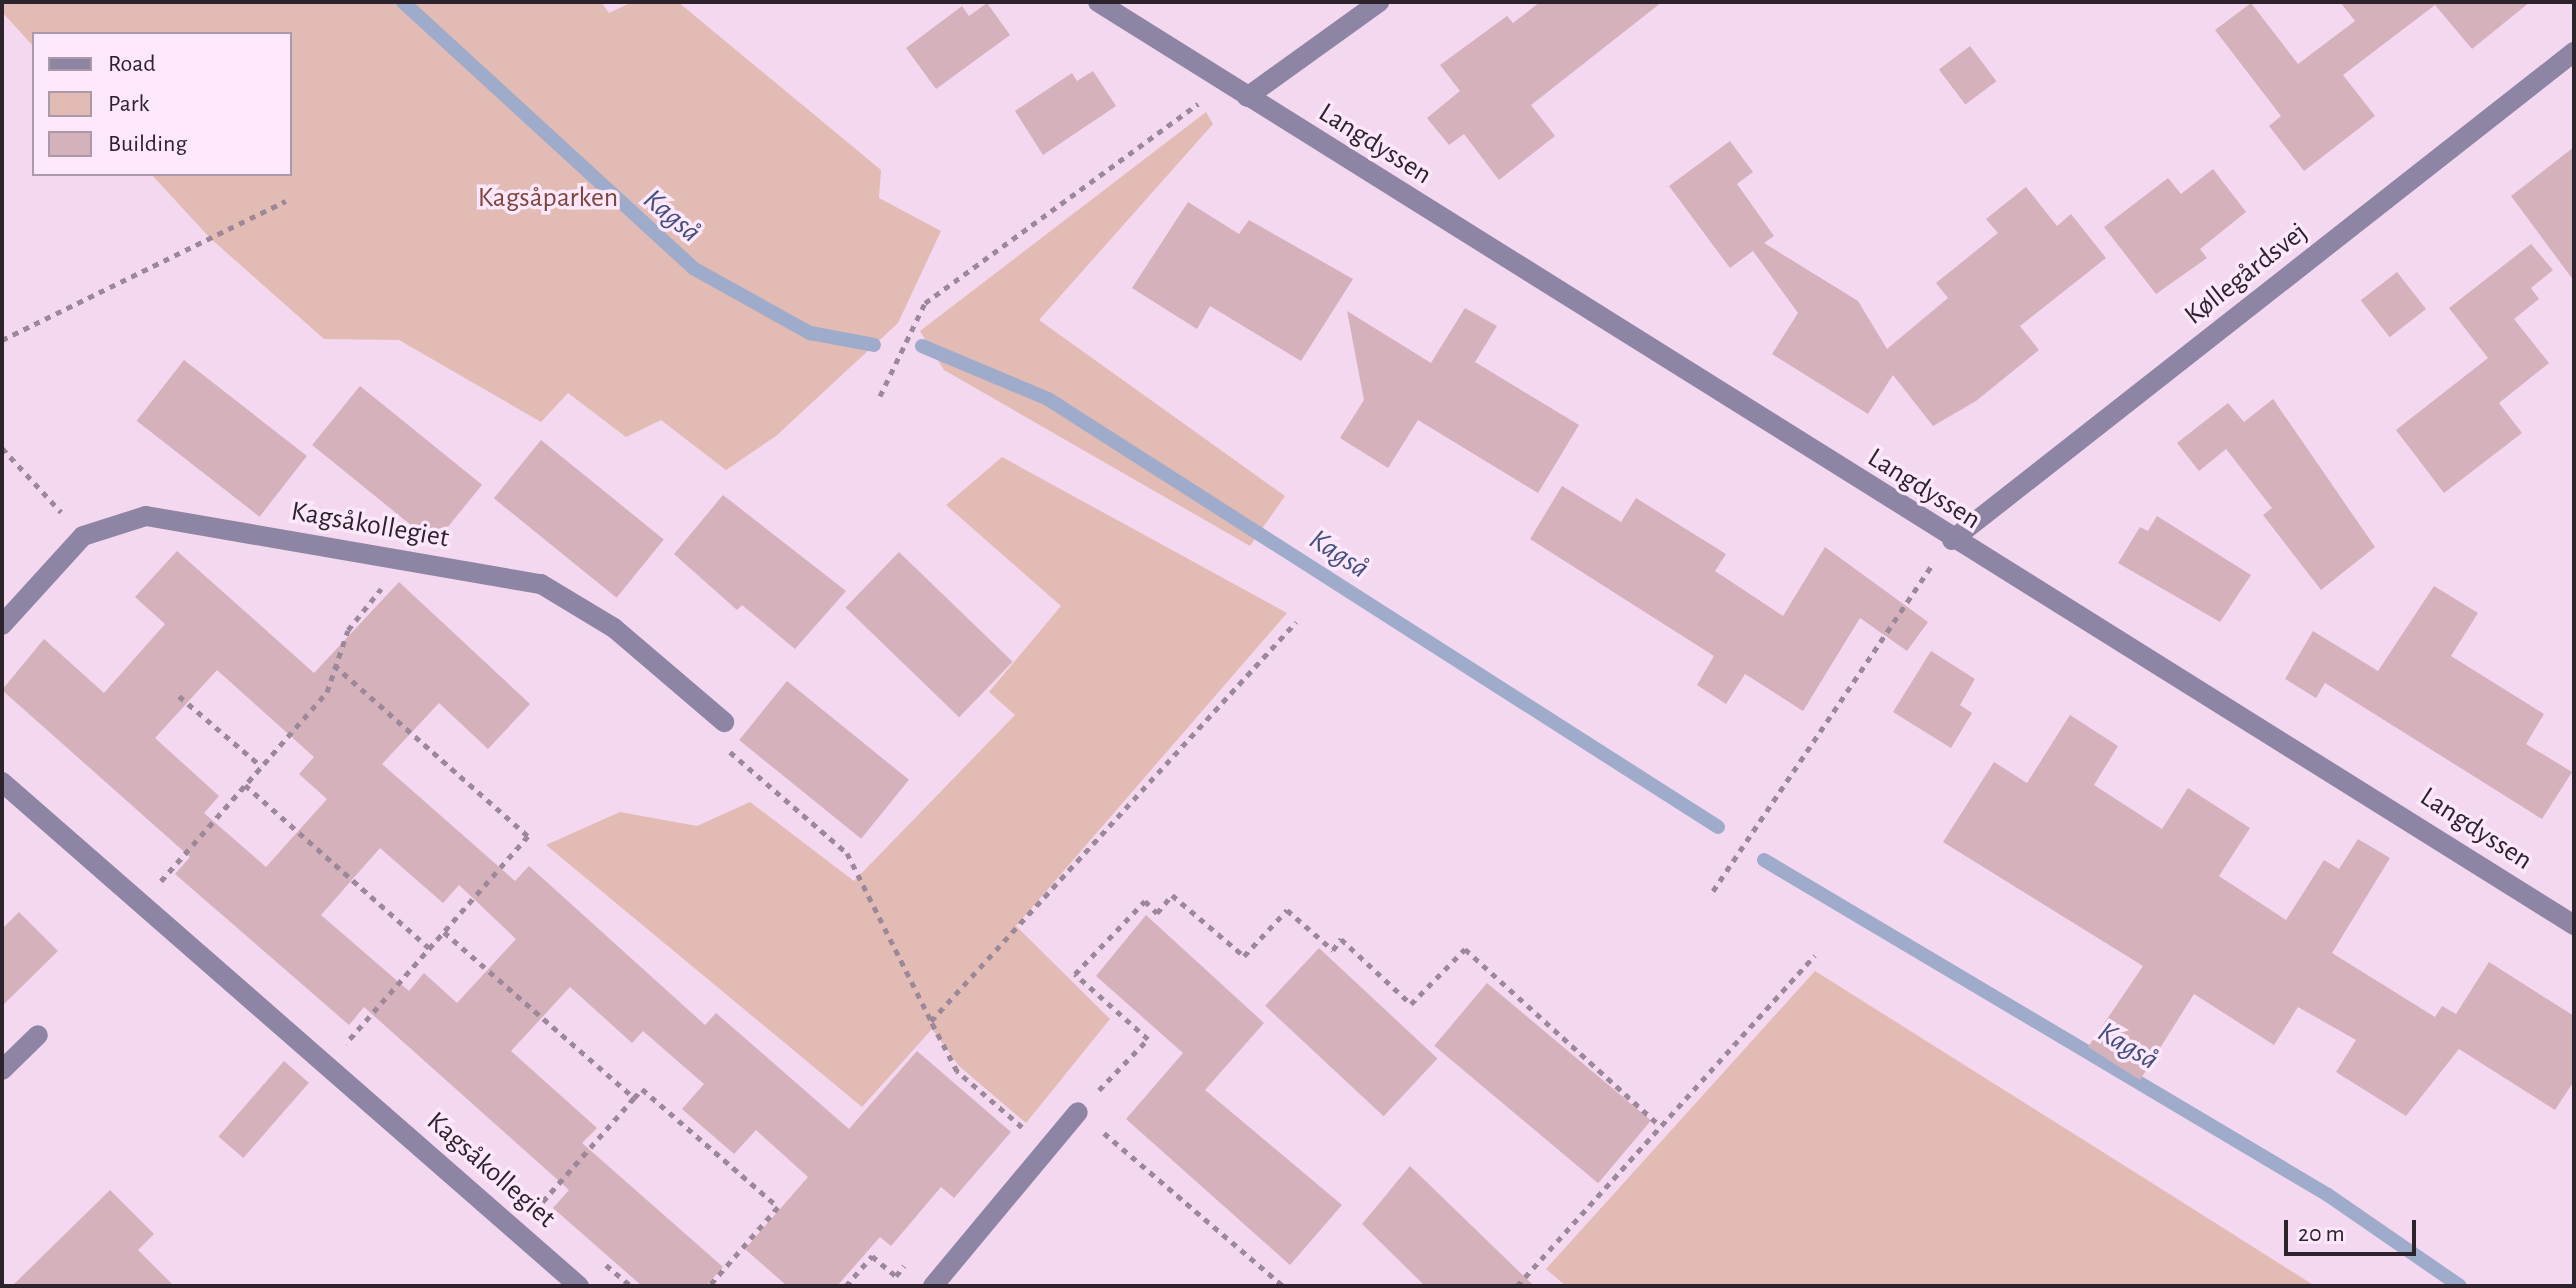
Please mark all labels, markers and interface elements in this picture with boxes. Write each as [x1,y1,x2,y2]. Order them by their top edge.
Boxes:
legend [32,32,292,176]
text: Road [108,52,156,76]
text: Park [108,92,149,116]
street label: Langdyssen [1312,96,1438,192]
text: Building [108,132,187,156]
park label: Kagsåparken [478,181,618,215]
water label: Kagså [636,182,708,250]
street label: Køllegårdsvej [2178,216,2314,332]
street label: Langdyssen [1861,441,1987,537]
street label: Kagsåkollegiet [288,495,452,555]
water label: Kagså [1302,521,1376,587]
street label: Langdyssen [2414,780,2538,878]
water label: Kagså [2091,1014,2165,1078]
street label: Kagsåkollegiet [420,1105,562,1235]
scale bar [2288,1204,2420,1254]
text: 20 m [2298,1222,2345,1246]

